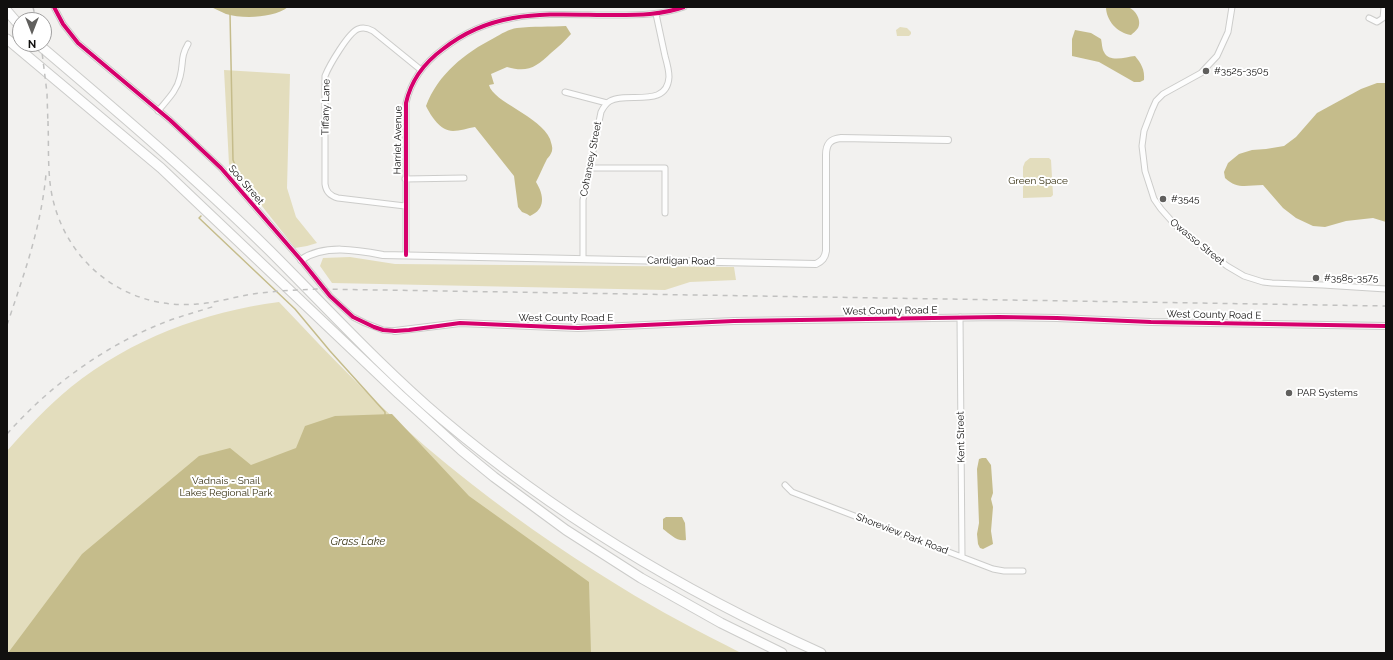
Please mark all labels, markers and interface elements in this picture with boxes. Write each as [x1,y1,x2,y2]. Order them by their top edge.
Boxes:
north arrow [12,12,52,52]
text: N [28,37,36,50]
place label: #3525-3505 [1214,65,1268,77]
marker: #3525-3505 [1201,66,1211,76]
street label: Tiffany Lane [320,79,332,135]
street label: Harriet Avenue [391,106,405,174]
street label: Cohansey Street [578,120,604,198]
street label: Soo Street [226,163,266,207]
park label: Green Space [1008,175,1068,187]
place label: #3545 [1171,193,1199,205]
marker: #3545 [1158,194,1168,204]
street label: Owasso Street [1167,216,1227,268]
street label: Cardigan Road [647,254,715,268]
place label: #3585-3575 [1324,272,1378,284]
marker: #3585-3575 [1311,273,1321,283]
street label: West County Road E [842,304,938,318]
street label: West County Road E [1166,308,1262,322]
street label: West County Road E [519,312,613,324]
place label: PAR Systems [1297,387,1358,399]
marker: PAR Systems [1284,388,1294,398]
street label: Kent Street [955,411,967,463]
park label: Vadnais - Snail Lakes Regional Park [179,475,273,498]
street label: Shoreview Park Road [854,511,950,557]
water label: Grass Lake [331,535,385,549]

